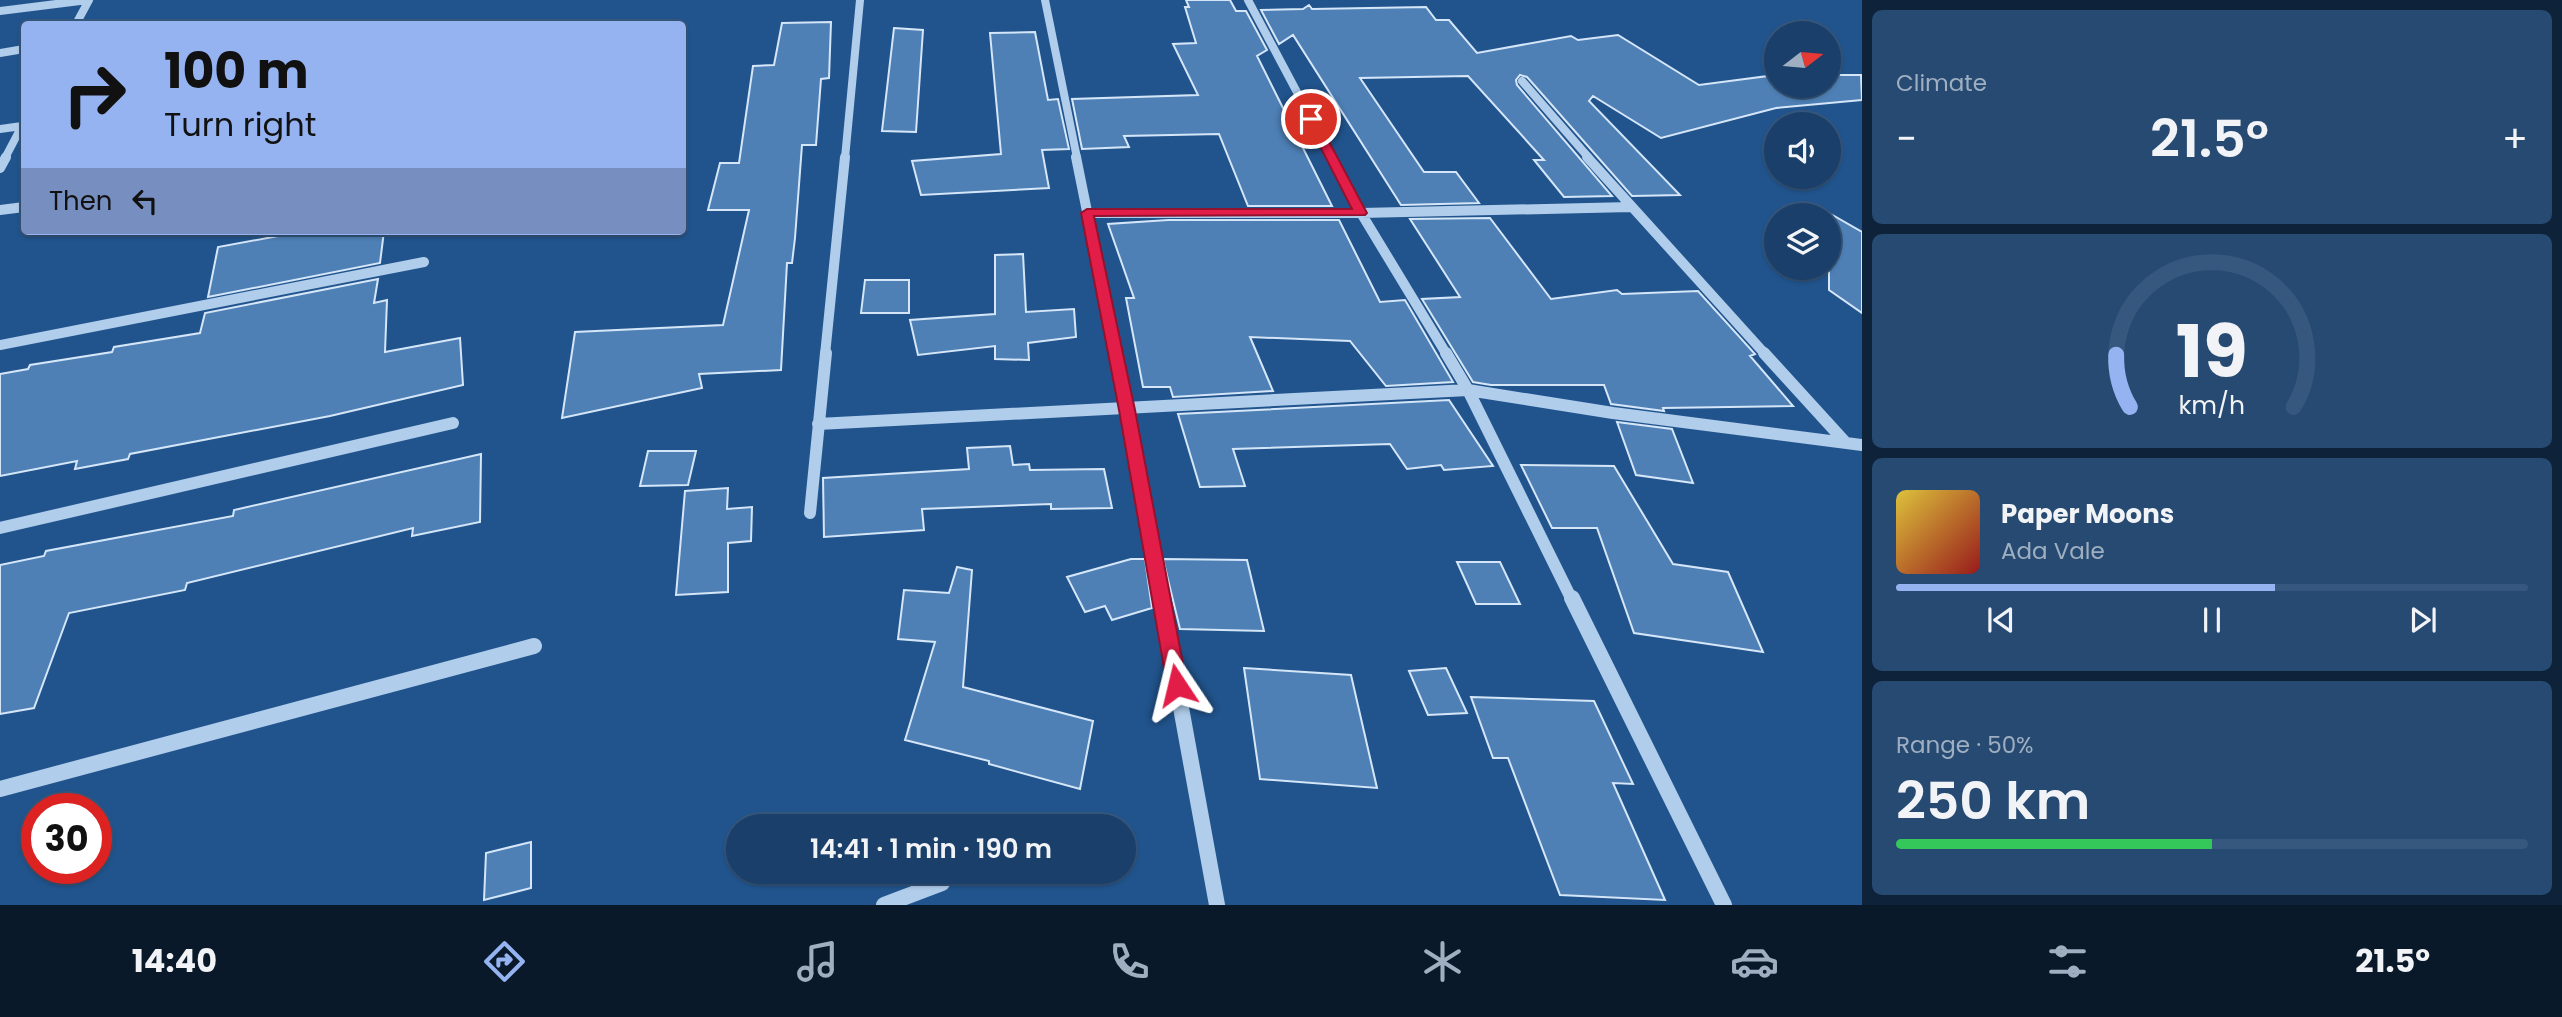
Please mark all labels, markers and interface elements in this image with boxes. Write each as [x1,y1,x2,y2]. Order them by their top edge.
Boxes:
north arrow [1764,21,1841,98]
map controls [1764,21,1841,280]
text: 100 m [164,37,309,105]
icon: right [49,49,140,140]
text: Climate [1896,67,1987,99]
pin [1281,89,1341,149]
icon: arrive [1292,100,1330,138]
text: Turn right [164,102,316,147]
text: 21.5° [2150,102,2269,175]
button: sound [1764,112,1841,189]
text: − [1896,112,1917,165]
text: + [2502,112,2528,165]
icon: left [126,182,164,220]
text: Then [49,183,112,219]
button: layers [1764,203,1841,280]
text: 19 [2176,301,2248,402]
text: km/h [2179,387,2245,422]
text: Paper Moons [2001,496,2174,532]
text: Ada Vale [2001,535,2105,567]
icon: previous [1982,601,2020,639]
icon: pause [2193,601,2231,639]
icon: next [2404,601,2442,639]
position arrow [1140,648,1214,722]
text: Range · 50% [1896,729,2034,761]
text: 250 km [1896,764,2090,837]
speed limit sign: 30 [21,793,112,884]
text: 14:41 · 1 min · 190 m [810,831,1052,867]
icon: directions [480,937,529,986]
icon: music [793,937,842,986]
icon: phone [1105,937,1154,986]
icon: climate [1418,937,1467,986]
icon: car [1730,937,1779,986]
icon: filters [2043,937,2092,986]
text: 14:40 [132,938,217,983]
text: 21.5° [2355,938,2430,983]

